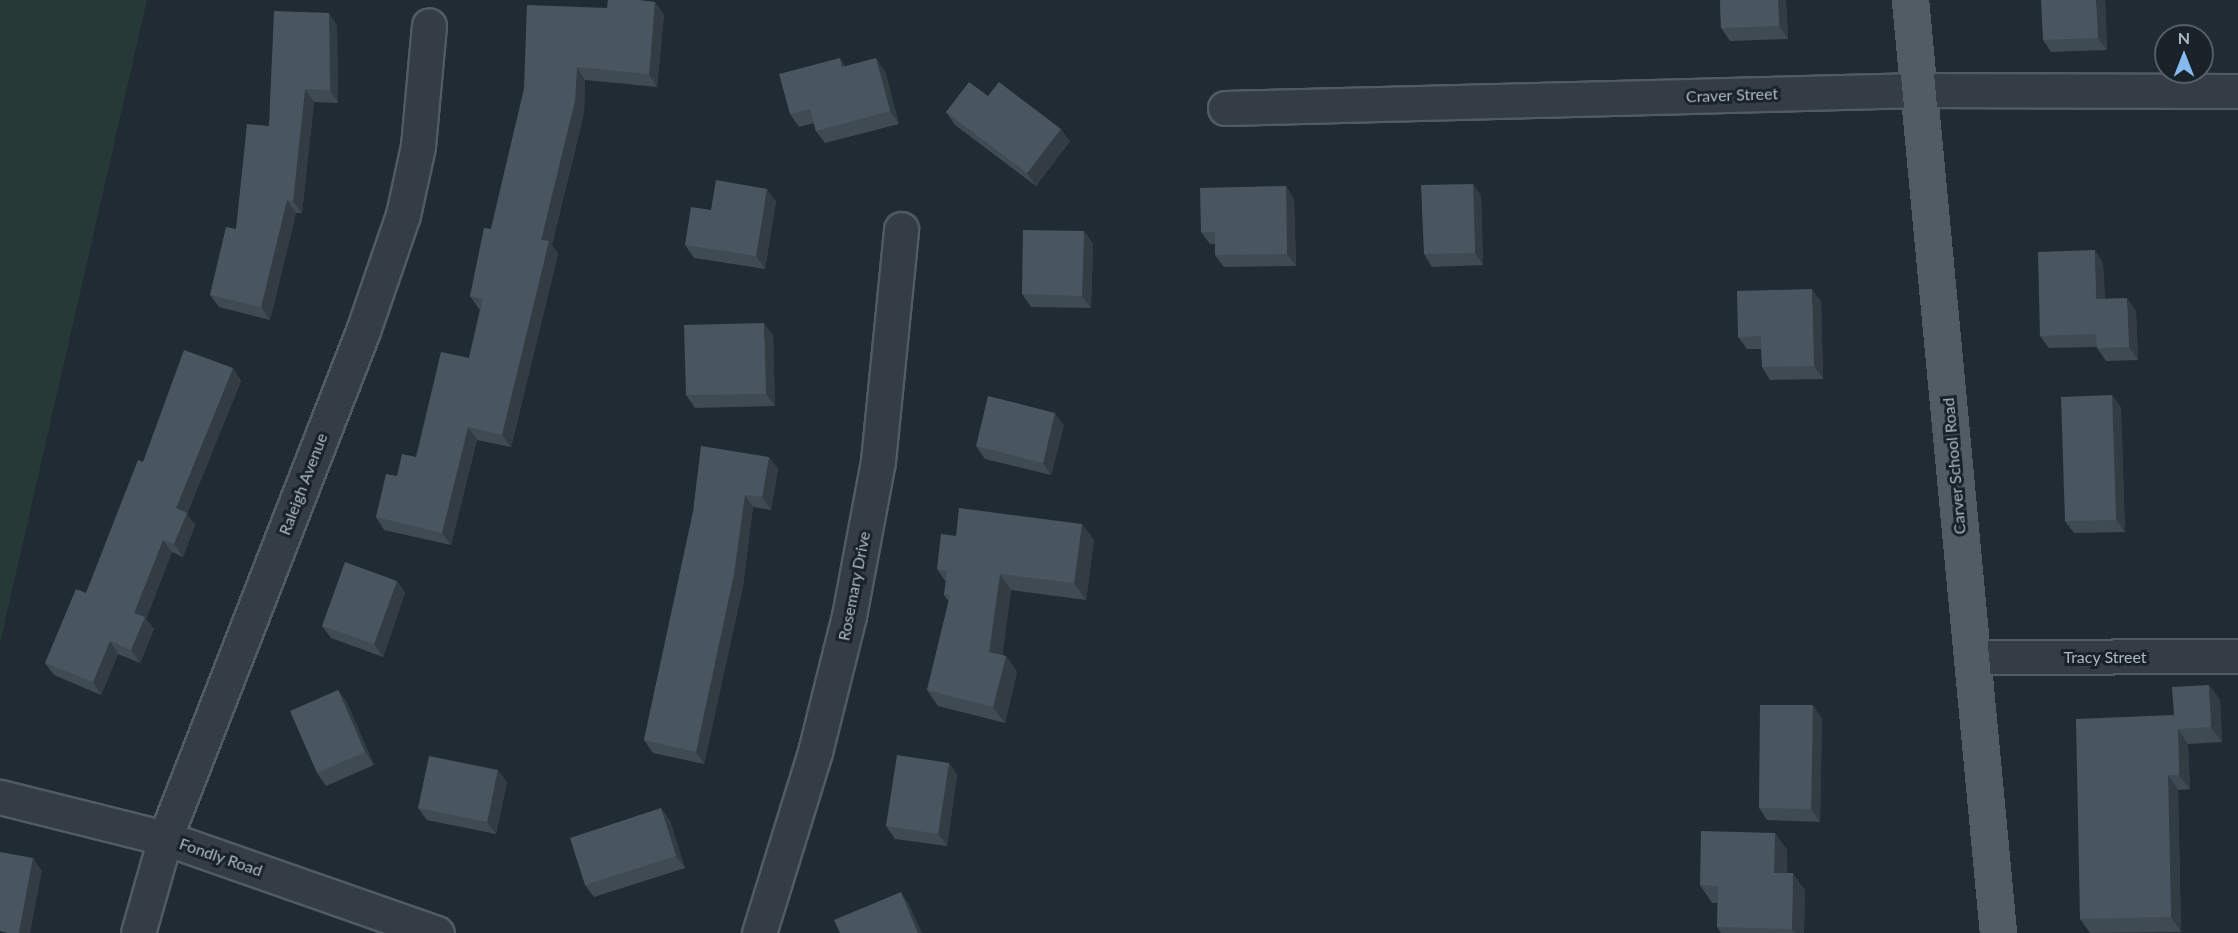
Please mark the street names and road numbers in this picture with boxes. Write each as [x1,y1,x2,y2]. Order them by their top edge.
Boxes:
street label: Craver Street [1685,84,1779,106]
street label: Carver School Road [1938,397,1970,535]
street label: Raleigh Avenue [275,430,331,538]
street label: Rosemary Drive [834,530,874,642]
street label: Tracy Street [2063,647,2147,667]
street label: Fondly Road [177,834,265,880]

